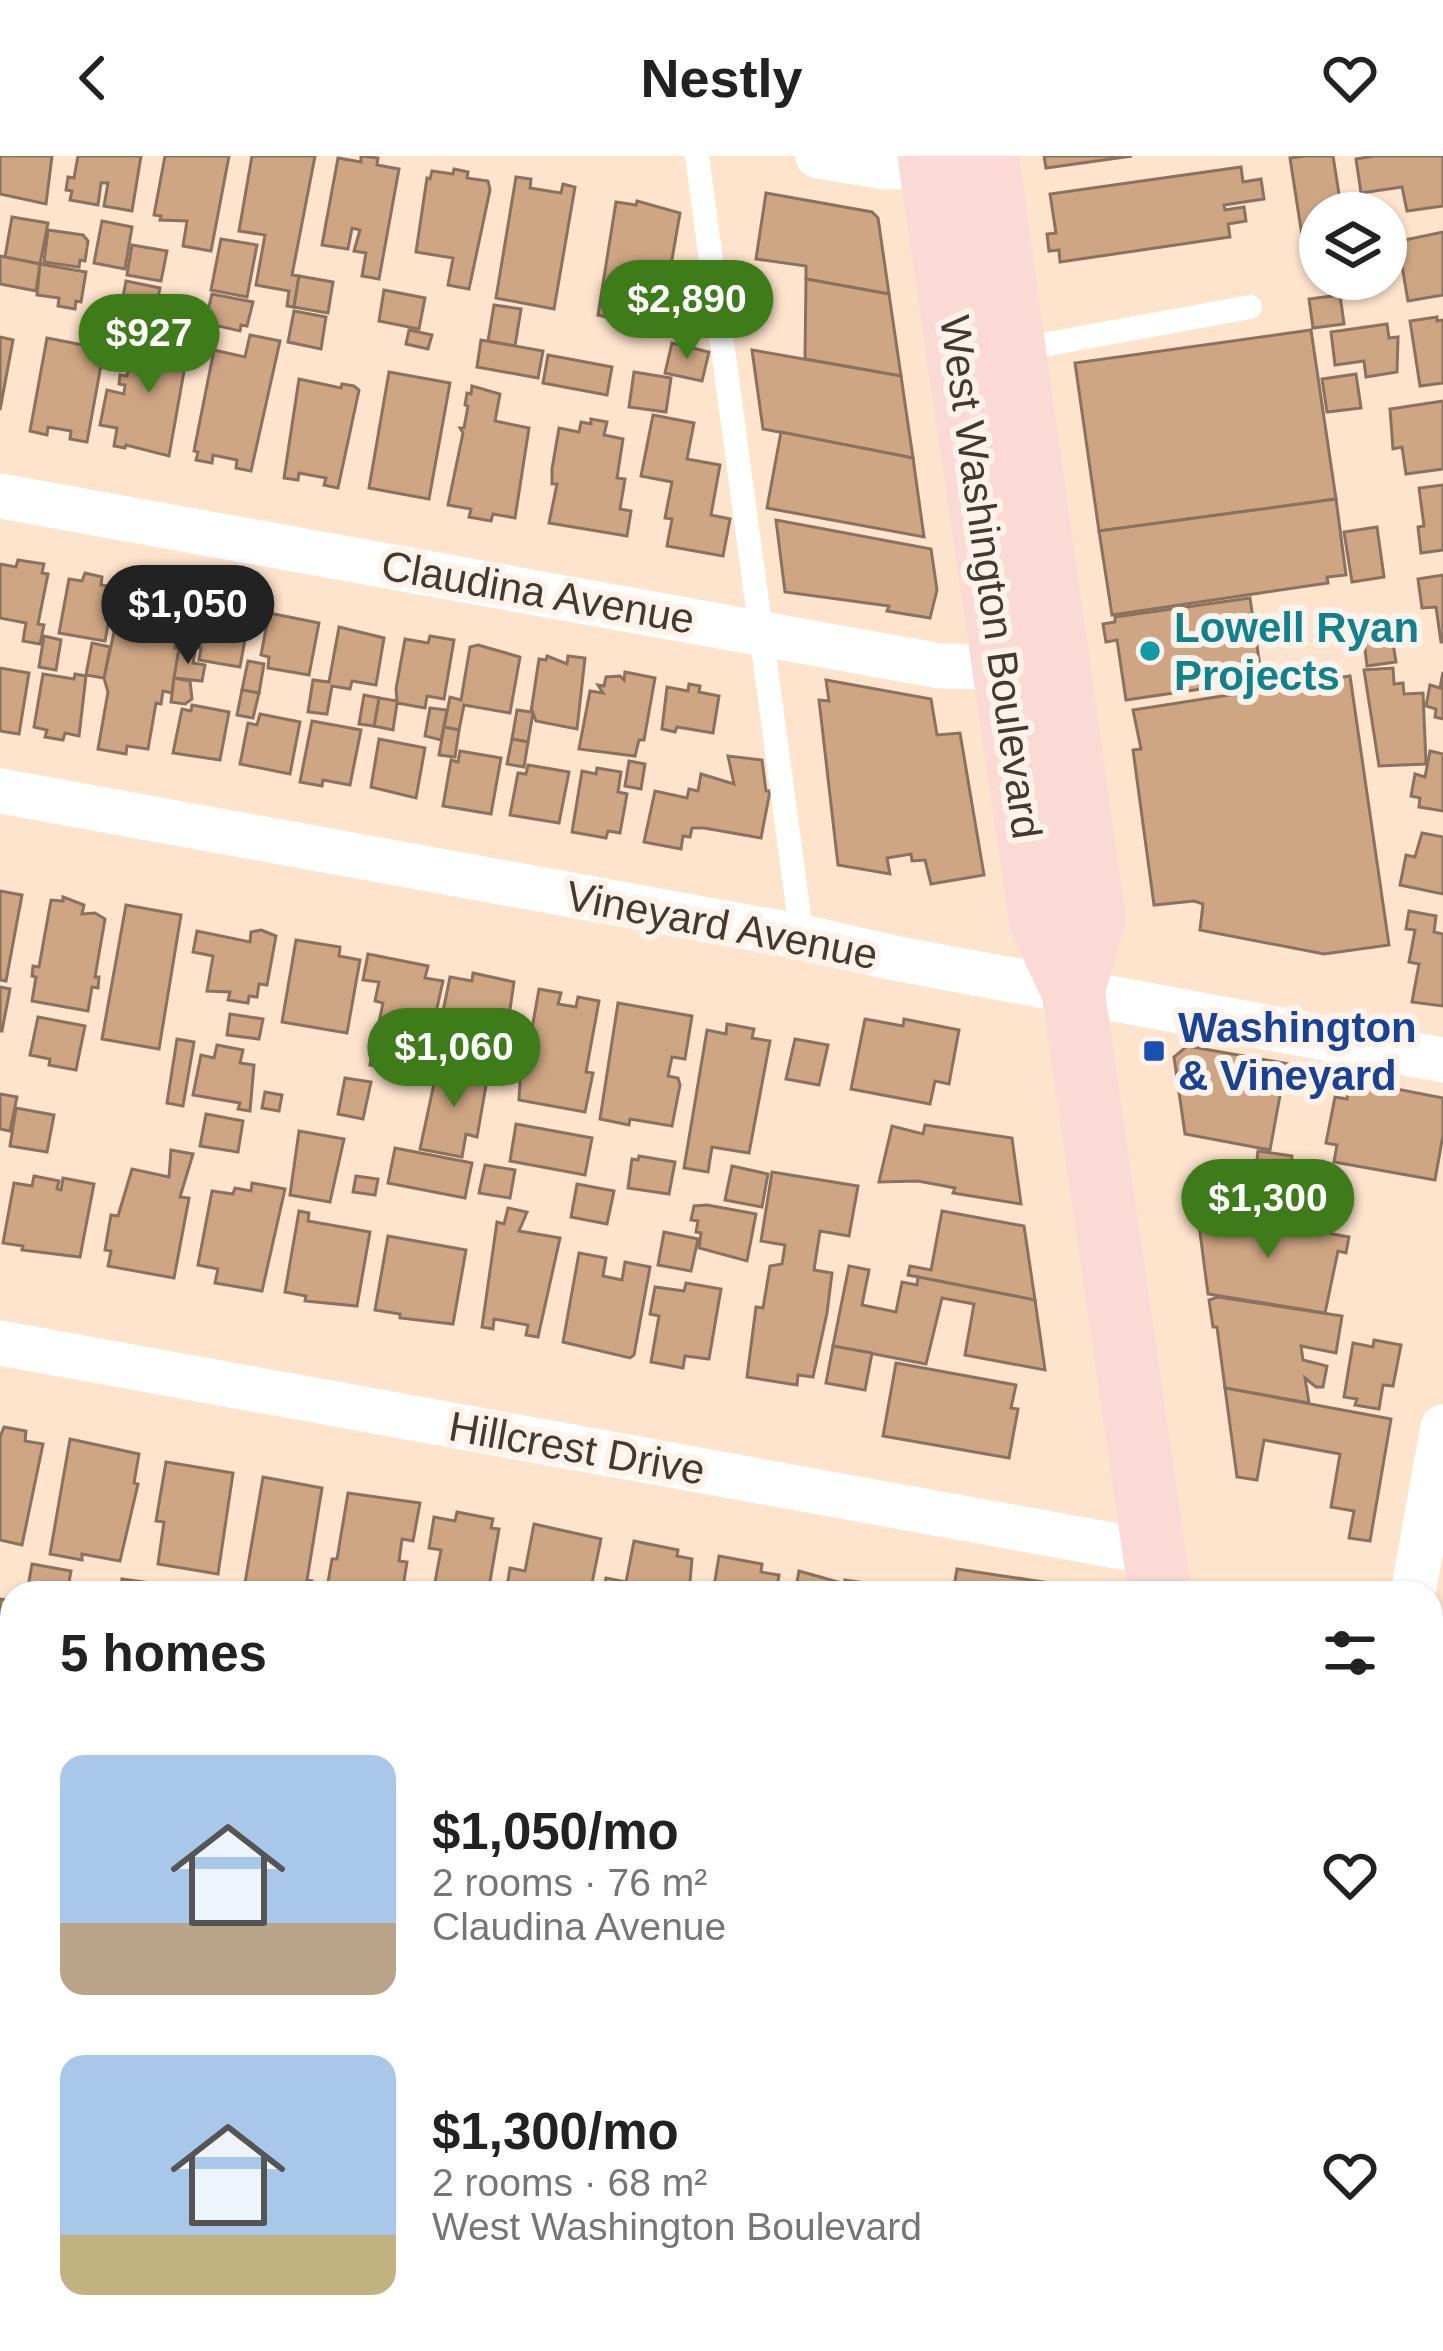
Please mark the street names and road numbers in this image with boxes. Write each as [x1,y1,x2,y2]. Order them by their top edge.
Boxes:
street label: West Washington Boulevard [931,312,1051,842]
street label: Claudina Avenue [378,541,698,643]
street label: Vineyard Avenue [562,872,882,978]
street label: Hillcrest Drive [445,1402,709,1494]

